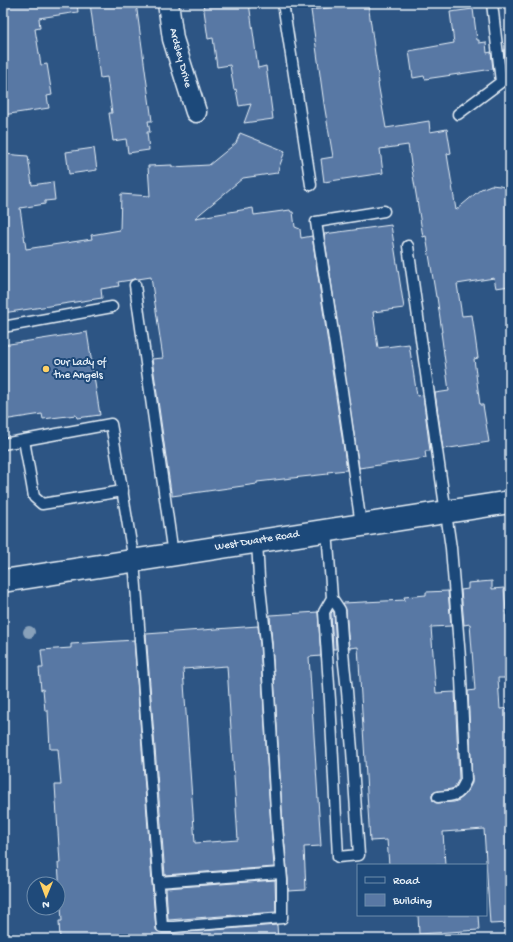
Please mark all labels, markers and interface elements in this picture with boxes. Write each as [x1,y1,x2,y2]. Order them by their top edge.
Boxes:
street label: Ardsley Drive [166,27,194,89]
place label: Our Lady of the Angels [53,356,108,382]
marker: Our Lady of the Angels [41,364,51,374]
street label: West Duarte Road [214,528,302,554]
legend [357,864,487,916]
text: Road [393,875,420,889]
north arrow [26,876,66,916]
text: Building [392,895,432,909]
text: N [42,898,50,910]

